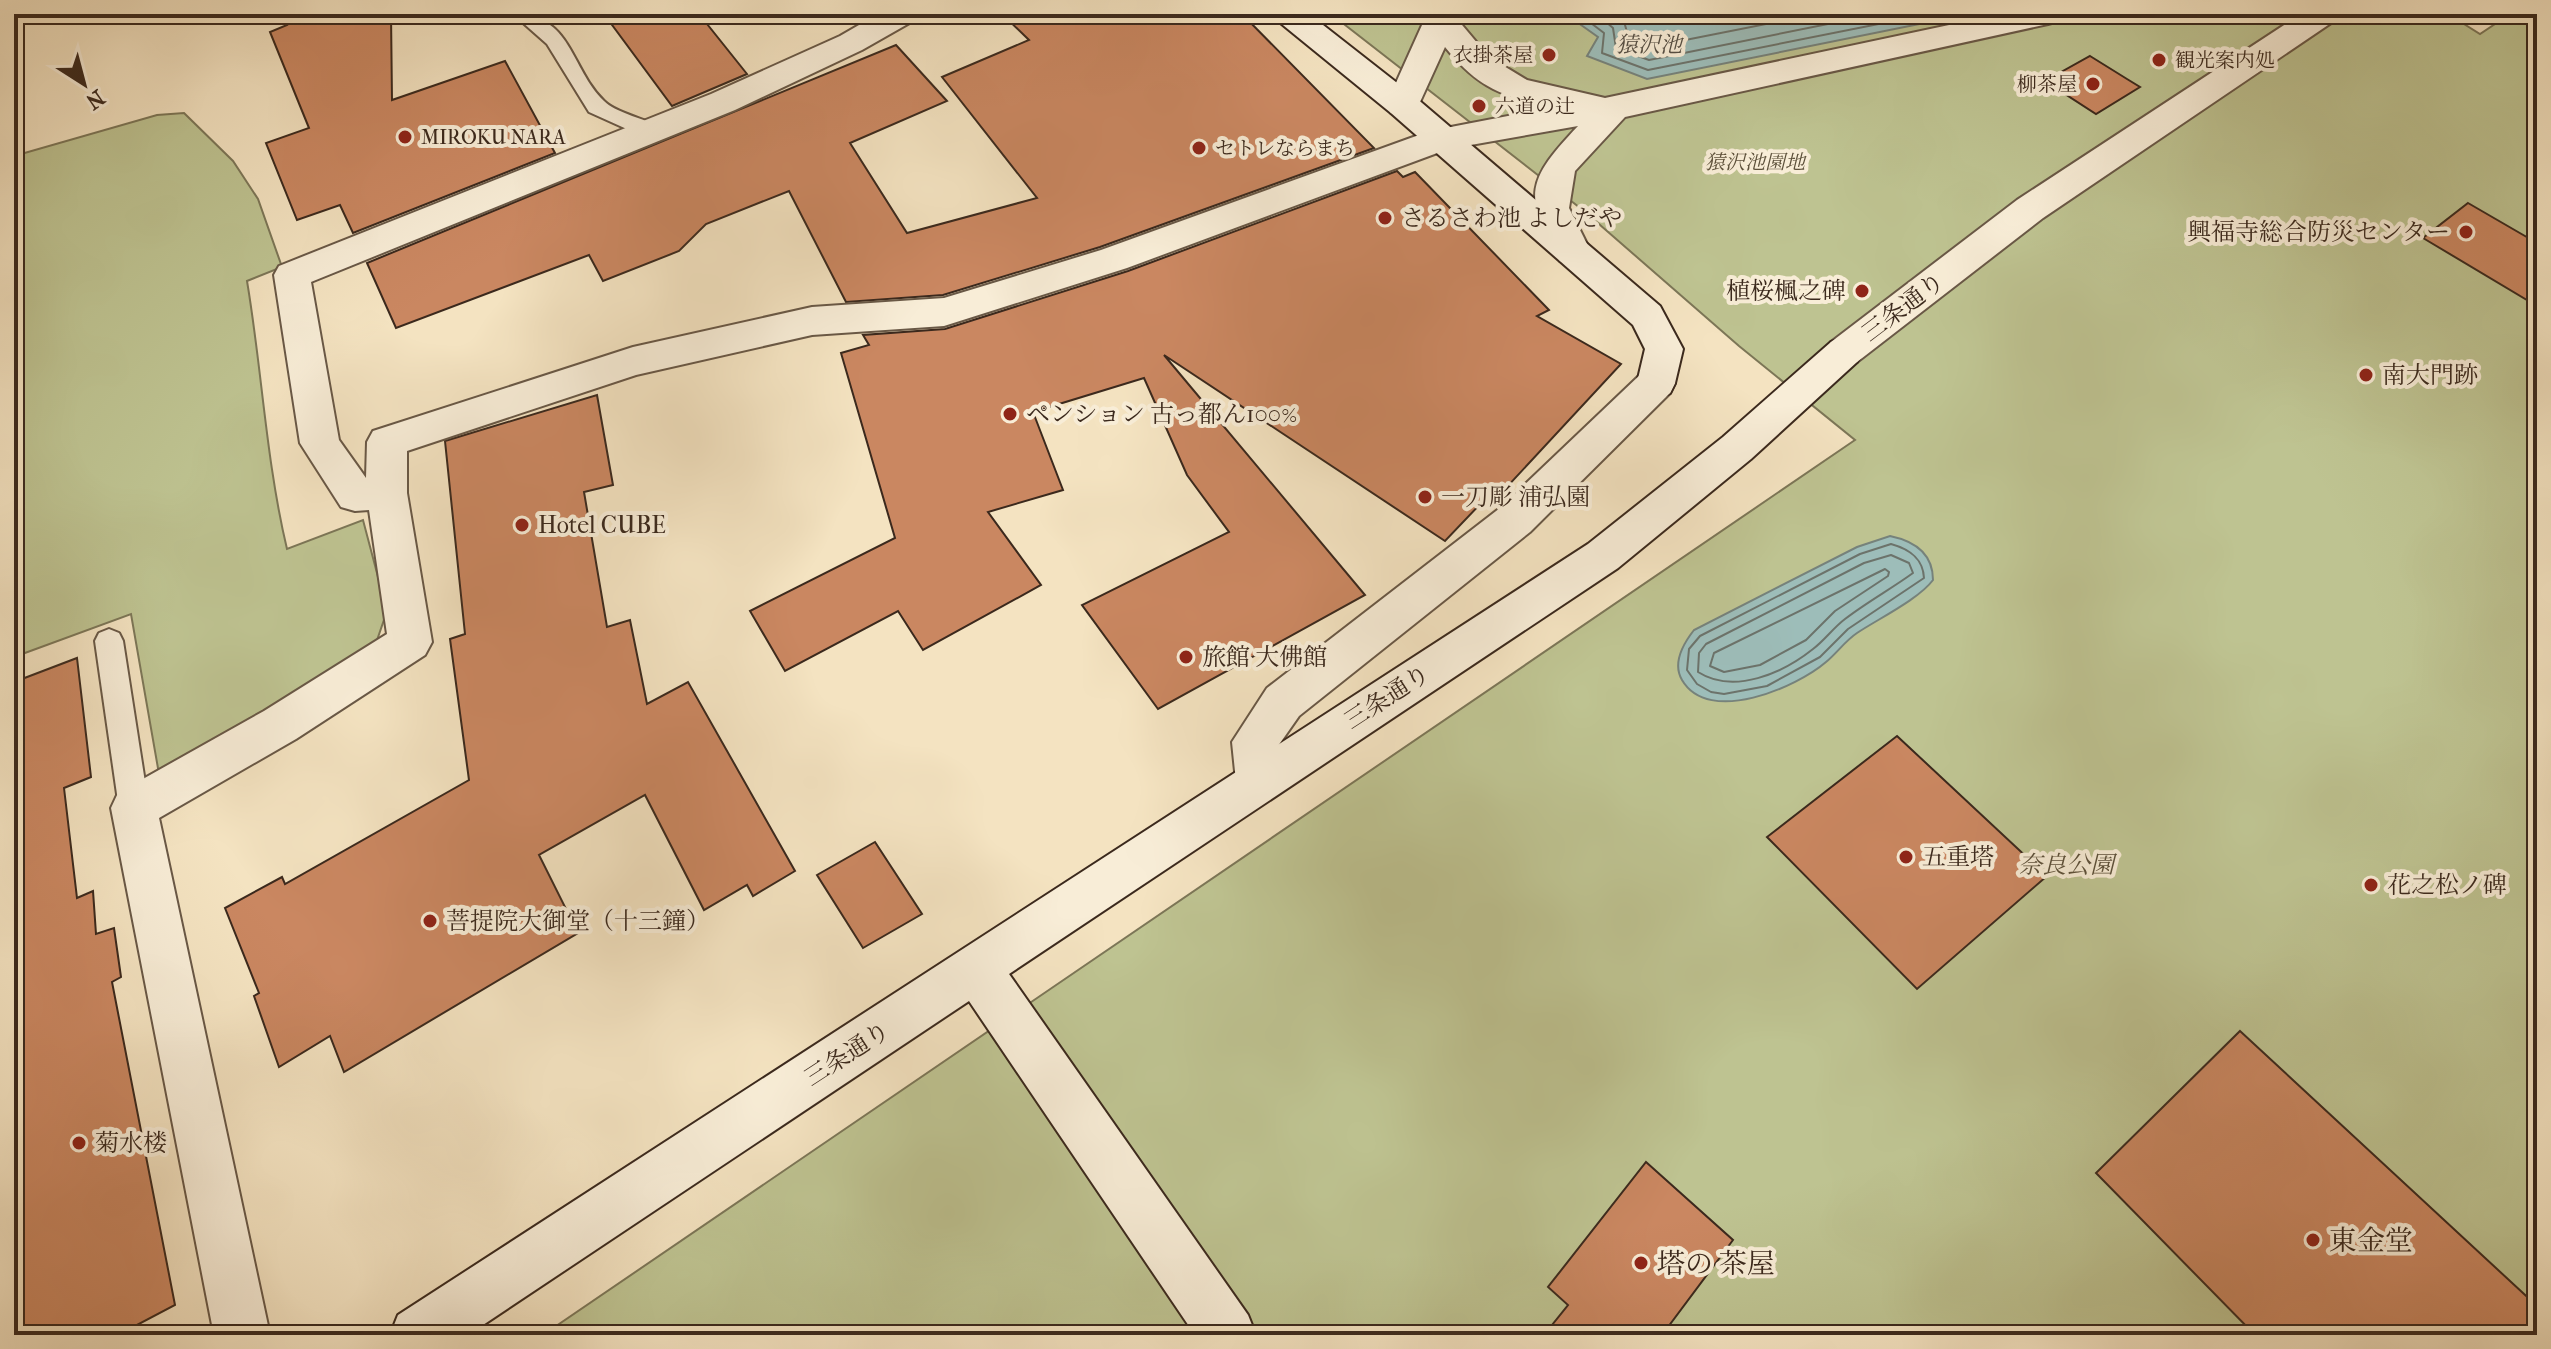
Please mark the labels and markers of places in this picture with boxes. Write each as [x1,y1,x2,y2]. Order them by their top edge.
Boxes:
place label: 衣掛茶屋 [1453,44,1533,67]
marker: 衣掛茶屋 [1540,46,1558,64]
place label: 観光案内処 [2175,49,2275,72]
marker: 観光案内処 [2150,51,2168,69]
place label: 柳茶屋 [2017,73,2077,96]
marker: 柳茶屋 [2084,75,2102,93]
place label: 六道の辻 [1495,95,1575,118]
marker: 六道の辻 [1470,97,1488,115]
place label: MIROKU NARA [421,126,567,149]
marker: MIROKU NARA [396,128,414,146]
place label: セトレならまち [1215,137,1355,160]
marker: セトレならまち [1190,139,1208,157]
place label: さるさわ池 よしだや [1401,204,1622,232]
marker: さるさわ池 よしだや [1376,209,1394,227]
place label: 興福寺総合防災センター [2187,218,2450,246]
marker: 興福寺総合防災センター [2457,223,2475,241]
place label: 植桜楓之碑 [1726,277,1846,305]
marker: 植桜楓之碑 [1853,282,1871,300]
place label: 南大門跡 [2382,361,2478,389]
marker: 南大門跡 [2357,366,2375,384]
place label: ペンション 古っ都ん100% [1026,400,1298,428]
marker: ペンション 古っ都ん100% [1001,405,1019,423]
place label: 一刀彫 浦弘園 [1441,483,1590,511]
marker: 一刀彫 浦弘園 [1416,488,1434,506]
place label: Hotel CUBE [538,511,666,539]
marker: Hotel CUBE [513,516,531,534]
place label: 旅館 大佛館 [1202,643,1327,671]
marker: 旅館 大佛館 [1177,648,1195,666]
place label: 五重塔 [1922,843,1994,871]
marker: 五重塔 [1897,848,1915,866]
place label: 花之松ノ碑 [2387,871,2507,899]
marker: 花之松ノ碑 [2362,876,2380,894]
place label: 菩提院大御堂（十三鐘） [446,907,710,935]
marker: 菩提院大御堂（十三鐘） [421,912,439,930]
place label: 菊水楼 [95,1129,167,1157]
marker: 菊水楼 [70,1134,88,1152]
place label: 東金堂 [2329,1224,2413,1257]
marker: 東金堂 [2304,1231,2322,1249]
place label: 塔の 茶屋 [1657,1247,1775,1280]
marker: 塔の 茶屋 [1632,1254,1650,1272]

